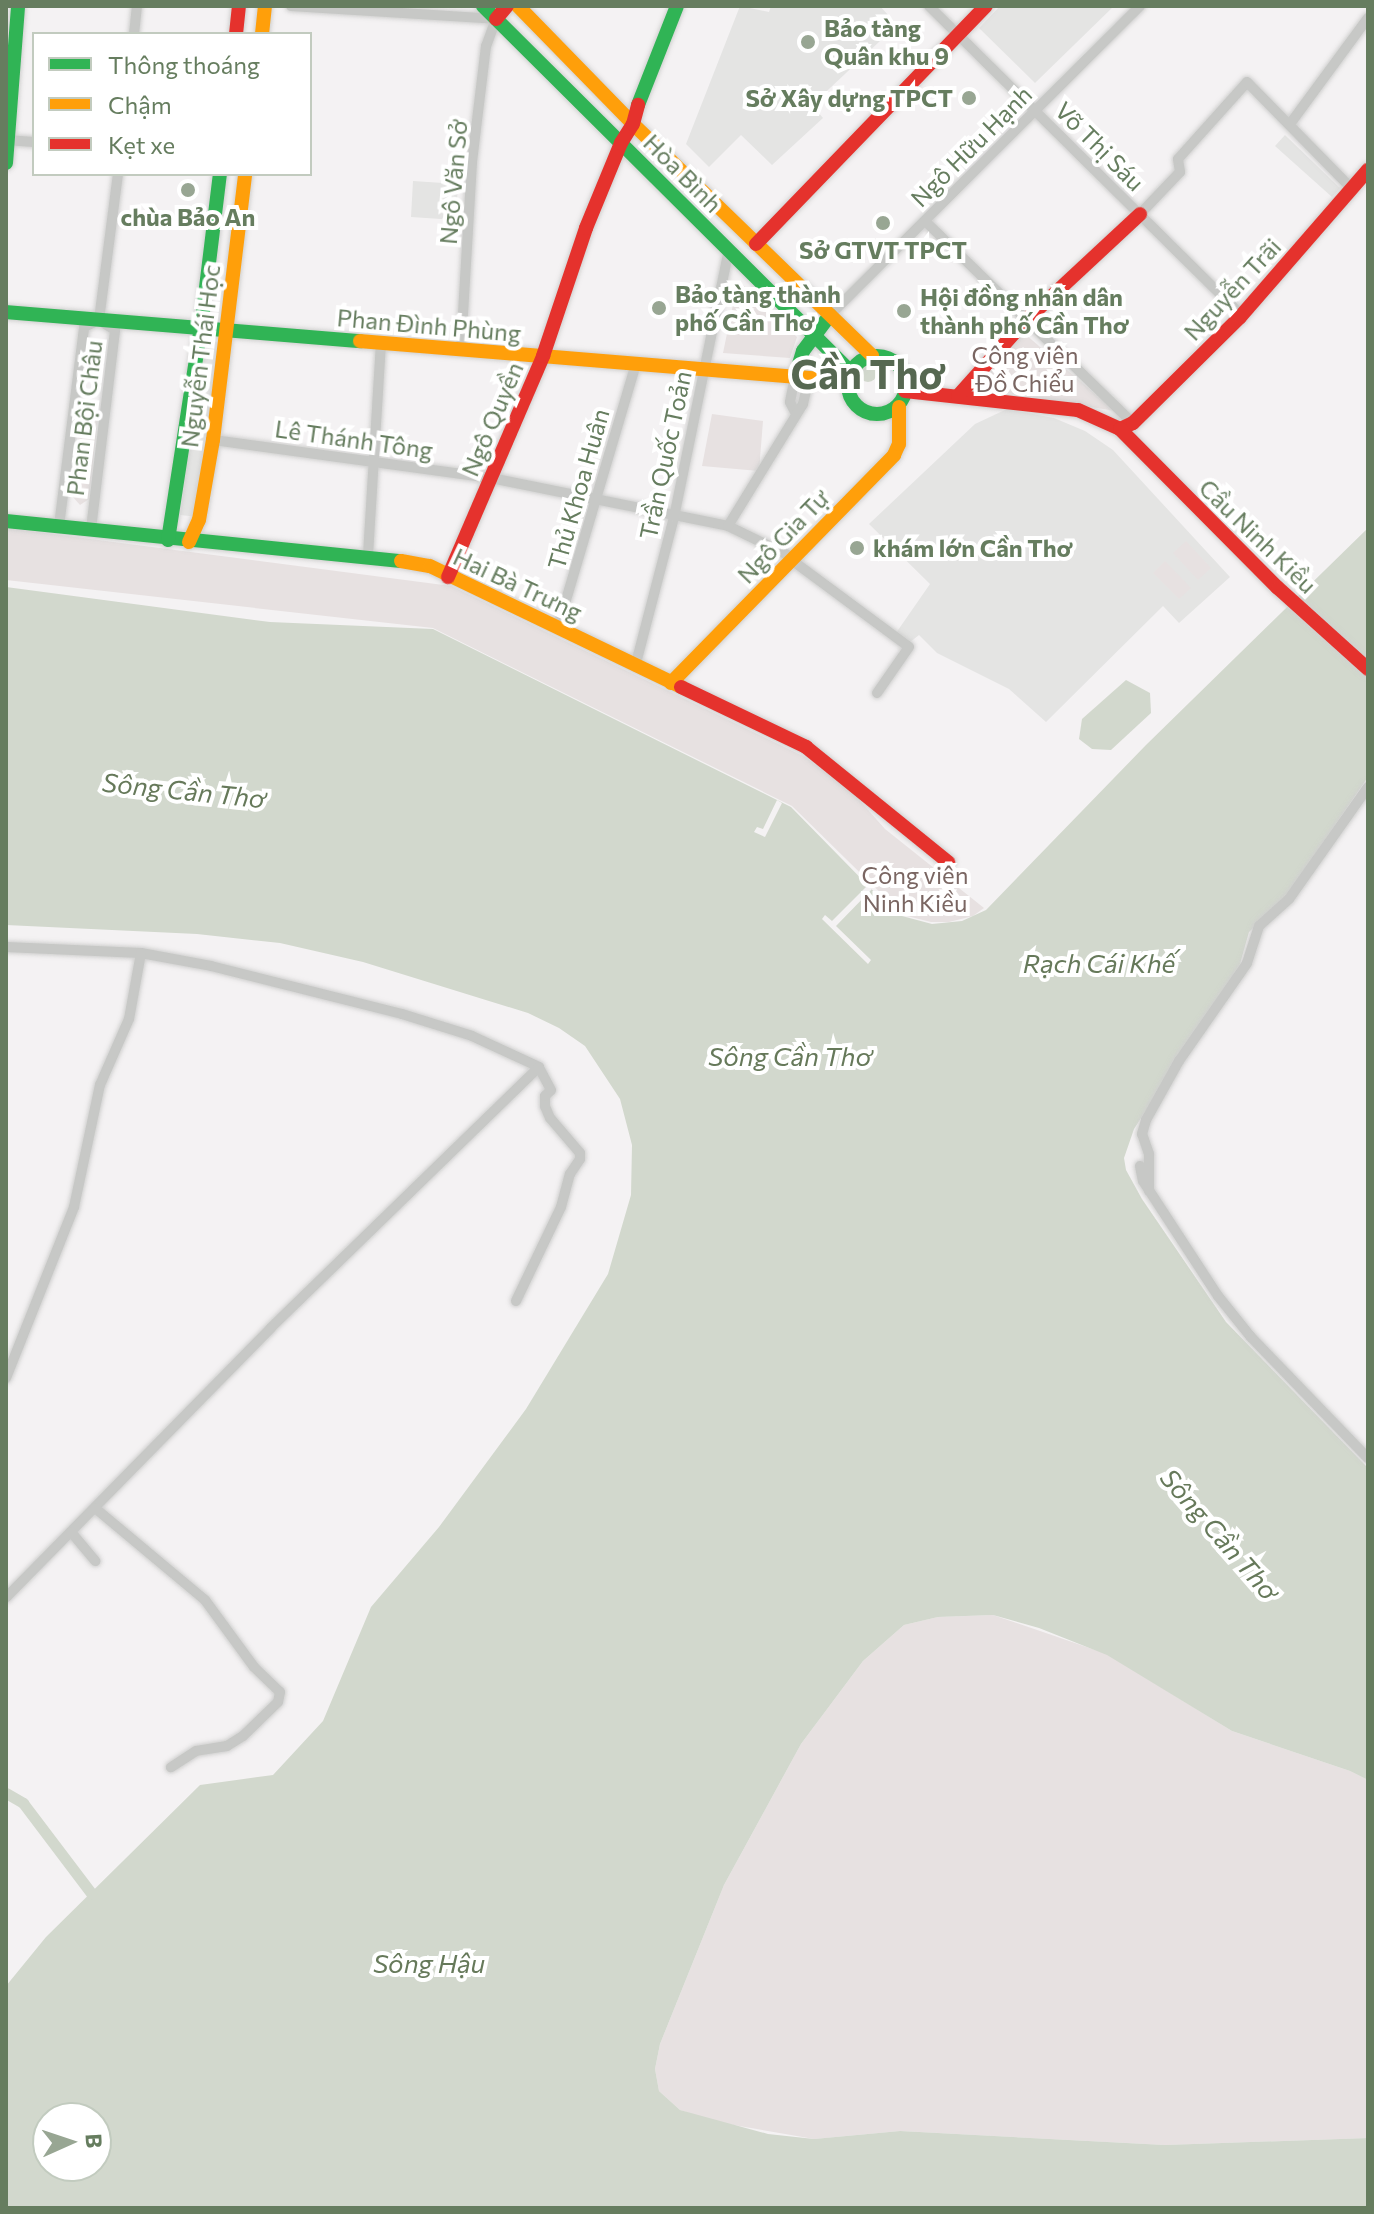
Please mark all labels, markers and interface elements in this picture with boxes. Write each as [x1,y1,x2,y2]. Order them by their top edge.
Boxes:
place label: Bảo tàng Quân khu 9 [824,14,949,70]
legend [32,32,312,176]
marker: Bảo tàng Quân khu 9 [799,33,817,51]
text: Thông thoáng [108,50,260,79]
street label: Ngô Hữu Hạnh [905,80,1037,212]
place label: Sở Xây dựng TPCT [745,84,953,112]
marker: Sở Xây dựng TPCT [960,89,978,107]
text: Chậm [108,90,172,119]
street label: Võ Thị Sáu [1050,96,1150,196]
street label: Ngô Văn Sở [433,118,473,246]
street label: Hòa Bình [638,128,728,218]
text: Kẹt xe [108,130,175,159]
marker: chùa Bảo An [179,181,197,199]
place label: chùa Bảo An [121,203,255,231]
marker: Sở GTVT TPCT [874,214,892,232]
street label: Nguyễn Trãi [1178,232,1286,346]
place label: Sở GTVT TPCT [799,236,967,264]
street label: Nguyễn Thái Học [174,263,226,449]
place label: Bảo tàng thành phố Cần Thơ [675,280,841,336]
place label: Hội đồng nhân dân thành phố Cần Thơ [920,283,1129,339]
marker: Bảo tàng thành phố Cần Thơ [650,299,668,317]
marker: Hội đồng nhân dân thành phố Cần Thơ [895,302,913,320]
street label: Phan Đình Phùng [336,303,522,347]
street label: Phan Bội Châu [60,339,108,497]
park label: Công viên Đồ Chiểu [971,341,1079,397]
district label: Cần Thơ [791,349,945,397]
street label: Ngô Quyền [455,358,529,480]
street label: Trần Quốc Toản [633,368,697,542]
street label: Thủ Khoa Huân [541,405,615,573]
street label: Lê Thánh Tông [273,414,435,464]
street label: Cầu Ninh Kiều [1193,473,1323,599]
street label: Ngô Gia Tự [731,483,835,589]
place label: khám lớn Cần Thơ [873,534,1073,562]
marker: khám lớn Cần Thơ [848,539,866,557]
street label: Hai Bà Trưng [449,542,587,626]
water label: Sông Cần Thơ [101,766,267,814]
park label: Công viên Ninh Kiều [861,861,969,917]
water label: Rạch Cái Khế [1023,947,1175,979]
water label: Sông Cần Thơ [708,1040,872,1072]
water label: Sông Cần Thơ [1154,1462,1286,1606]
water label: Sông Hậu [373,1947,485,1979]
north arrow [32,2102,112,2182]
text: B [81,2133,108,2149]

